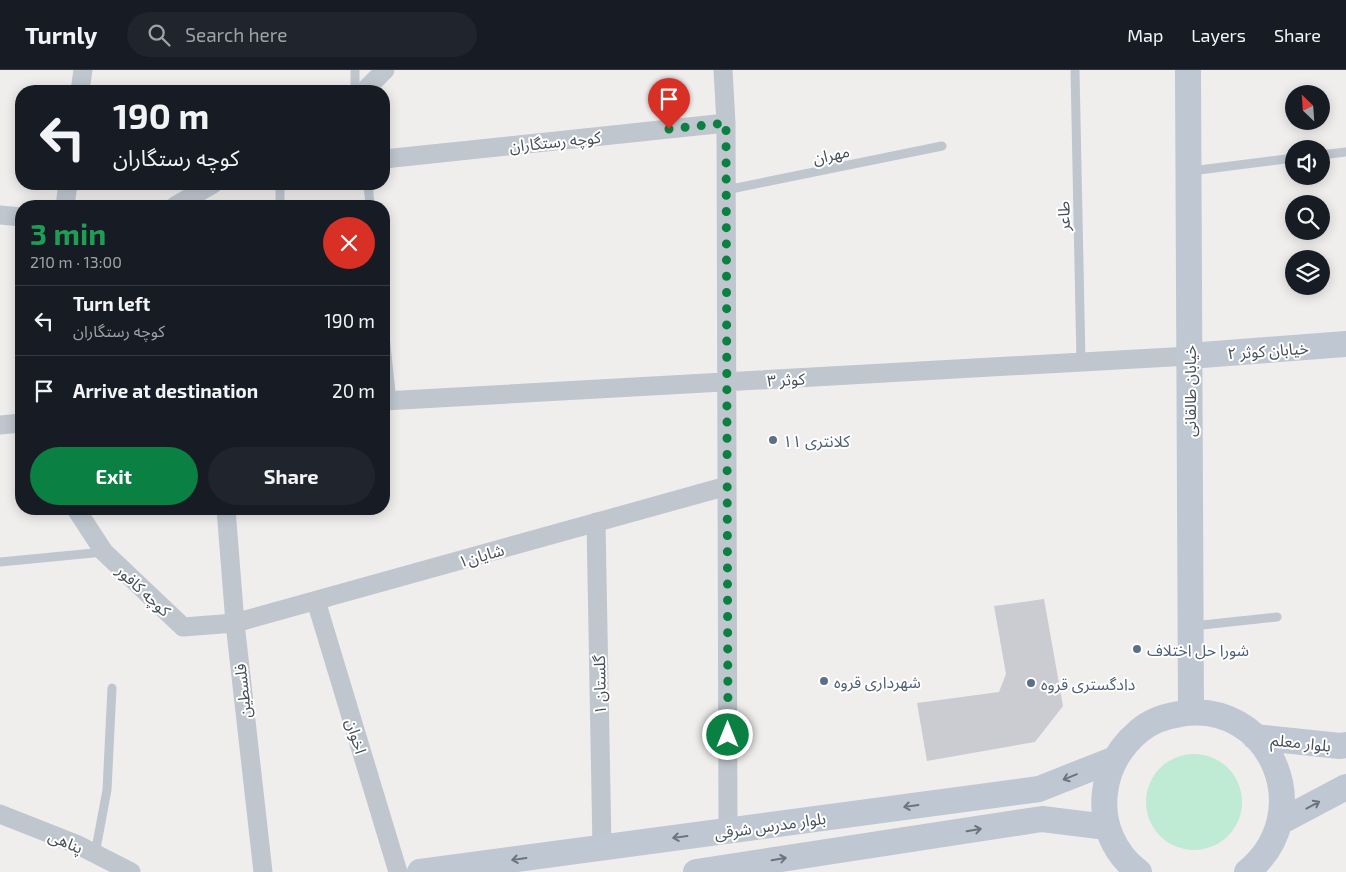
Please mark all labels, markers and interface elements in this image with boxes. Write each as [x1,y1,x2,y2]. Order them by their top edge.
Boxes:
search box [127,12,477,57]
text: Turnly [25,20,97,49]
icon: search [145,21,173,49]
text: Search here [185,23,287,46]
text: Map [1127,24,1163,46]
text: Layers [1191,24,1246,46]
text: Share [1274,24,1321,46]
pin [648,78,690,129]
icon: arrive [655,85,683,113]
north arrow [1285,85,1330,130]
map controls [1285,85,1330,295]
text: 190 m [113,94,209,136]
icon: left [30,105,95,170]
street label: کوچه رستگاران [508,127,602,157]
button: sound [1285,140,1330,185]
street label: مهران [811,141,851,168]
text: کوچه رستگاران [113,144,239,170]
button: search [1285,195,1330,240]
street label: طاعر [1053,201,1074,232]
text: 3 min [30,215,106,251]
button: close [323,217,375,269]
button: layers [1285,250,1330,295]
text: 210 m · 13:00 [30,252,122,271]
text: Turn left [73,292,150,315]
icon: left [30,307,58,335]
text: 190 m [324,309,375,332]
text: کوچه رستگاران [73,321,165,340]
street label: خیابان کوثر ۲ [1227,338,1309,363]
street label: خیابان طالقانی [1180,345,1200,437]
street label: کوثر ۳ [767,368,806,390]
icon: arrive [30,377,58,405]
text: Arrive at destination [73,379,258,402]
text: 20 m [332,379,375,402]
place label: کلانتری ۱۱ [783,431,850,451]
marker: کلانتری ۱۱ [767,434,779,446]
button: Exit [30,447,198,505]
button: Share [208,447,375,505]
street label: شایان۱ [456,539,506,572]
street label: کوچه کافور [111,560,175,621]
place label: شورا حل اختلاف [1147,640,1249,660]
marker: شورا حل اختلاف [1131,643,1143,655]
street label: گلستان ۱ [589,655,610,715]
street label: فلسطین [230,663,255,719]
place label: شهرداری قروه [834,672,921,692]
place label: دادگستری قروه [1041,674,1135,694]
marker: شهرداری قروه [818,675,830,687]
marker: دادگستری قروه [1025,677,1037,689]
position arrow [701,708,753,760]
street label: اخوان [342,716,371,756]
street label: بلوار معلم [1270,729,1332,759]
one-way arrow [1062,773,1078,782]
one-way arrow [1306,800,1321,810]
one-way arrow [903,802,919,812]
street label: بلوار مدرس شرقی [713,808,827,843]
one-way arrow [966,824,982,834]
street label: پناهی [45,825,86,859]
one-way arrow [672,832,688,842]
one-way arrow [511,854,527,864]
one-way arrow [771,854,787,864]

